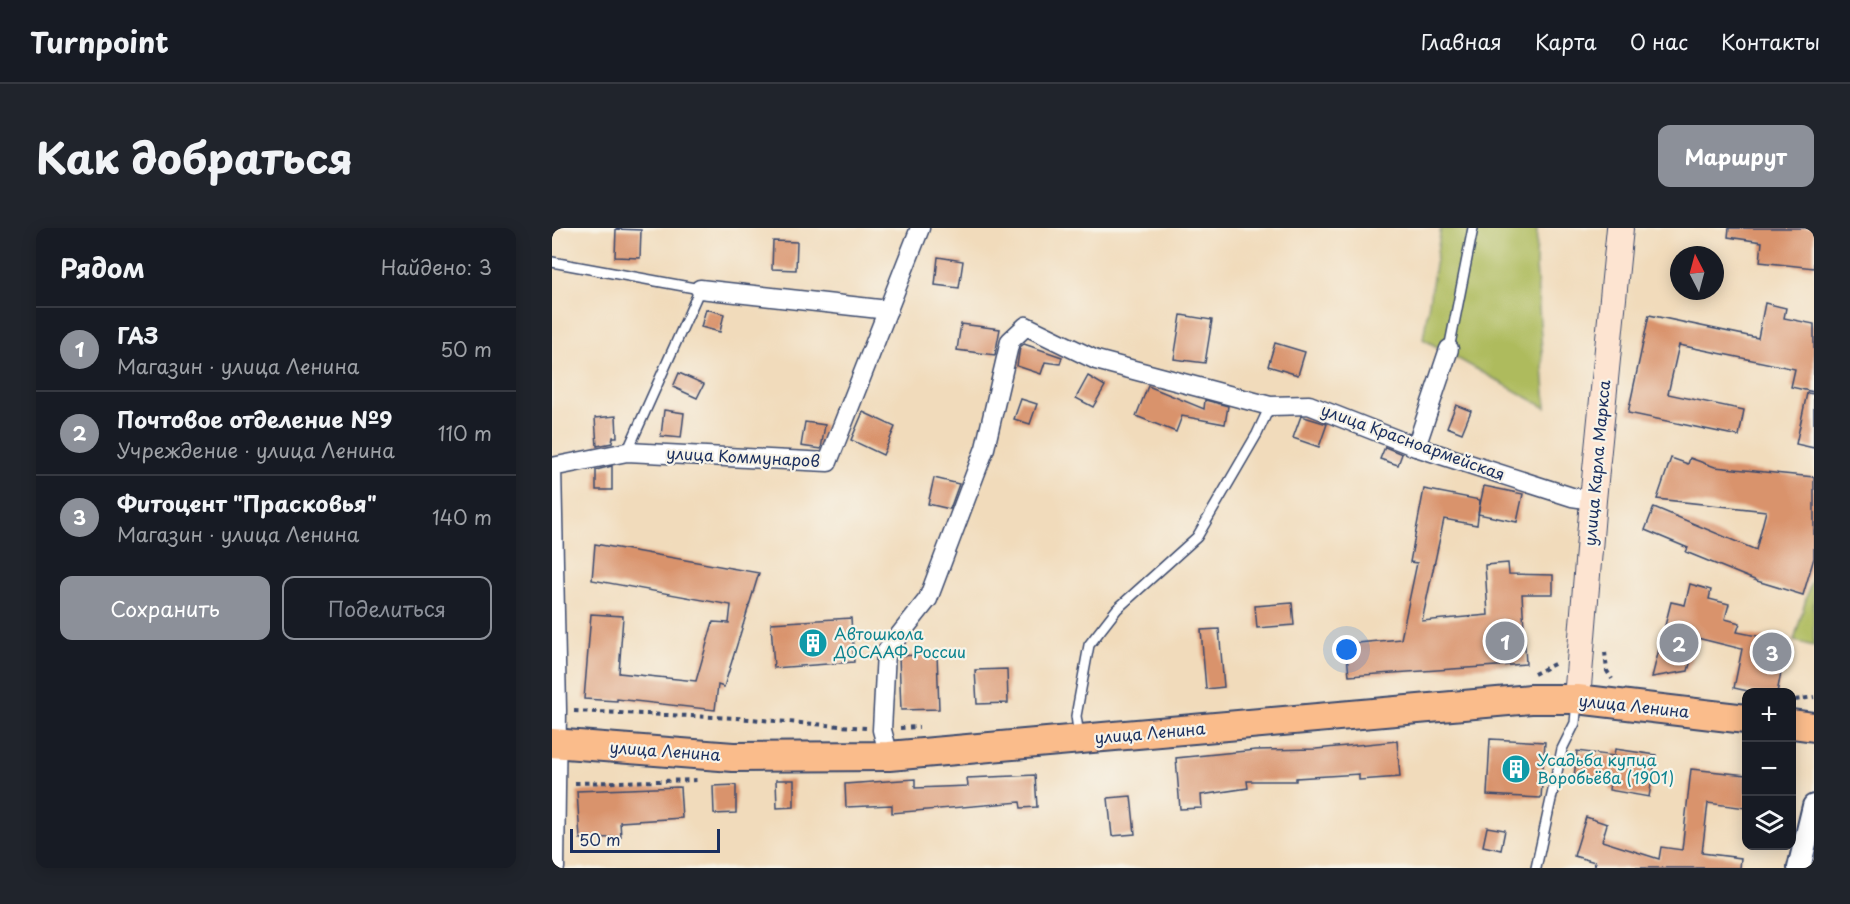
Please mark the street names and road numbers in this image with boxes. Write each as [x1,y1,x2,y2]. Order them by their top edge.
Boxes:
street label: улица Карла Маркса [1577,379,1615,547]
street label: улица Красноармейская [1318,397,1509,486]
street label: улица Коммунаров [666,440,820,472]
street label: улица Ленина [1578,687,1691,723]
street label: улица Ленина [1094,715,1206,749]
street label: улица Ленина [609,734,721,766]

